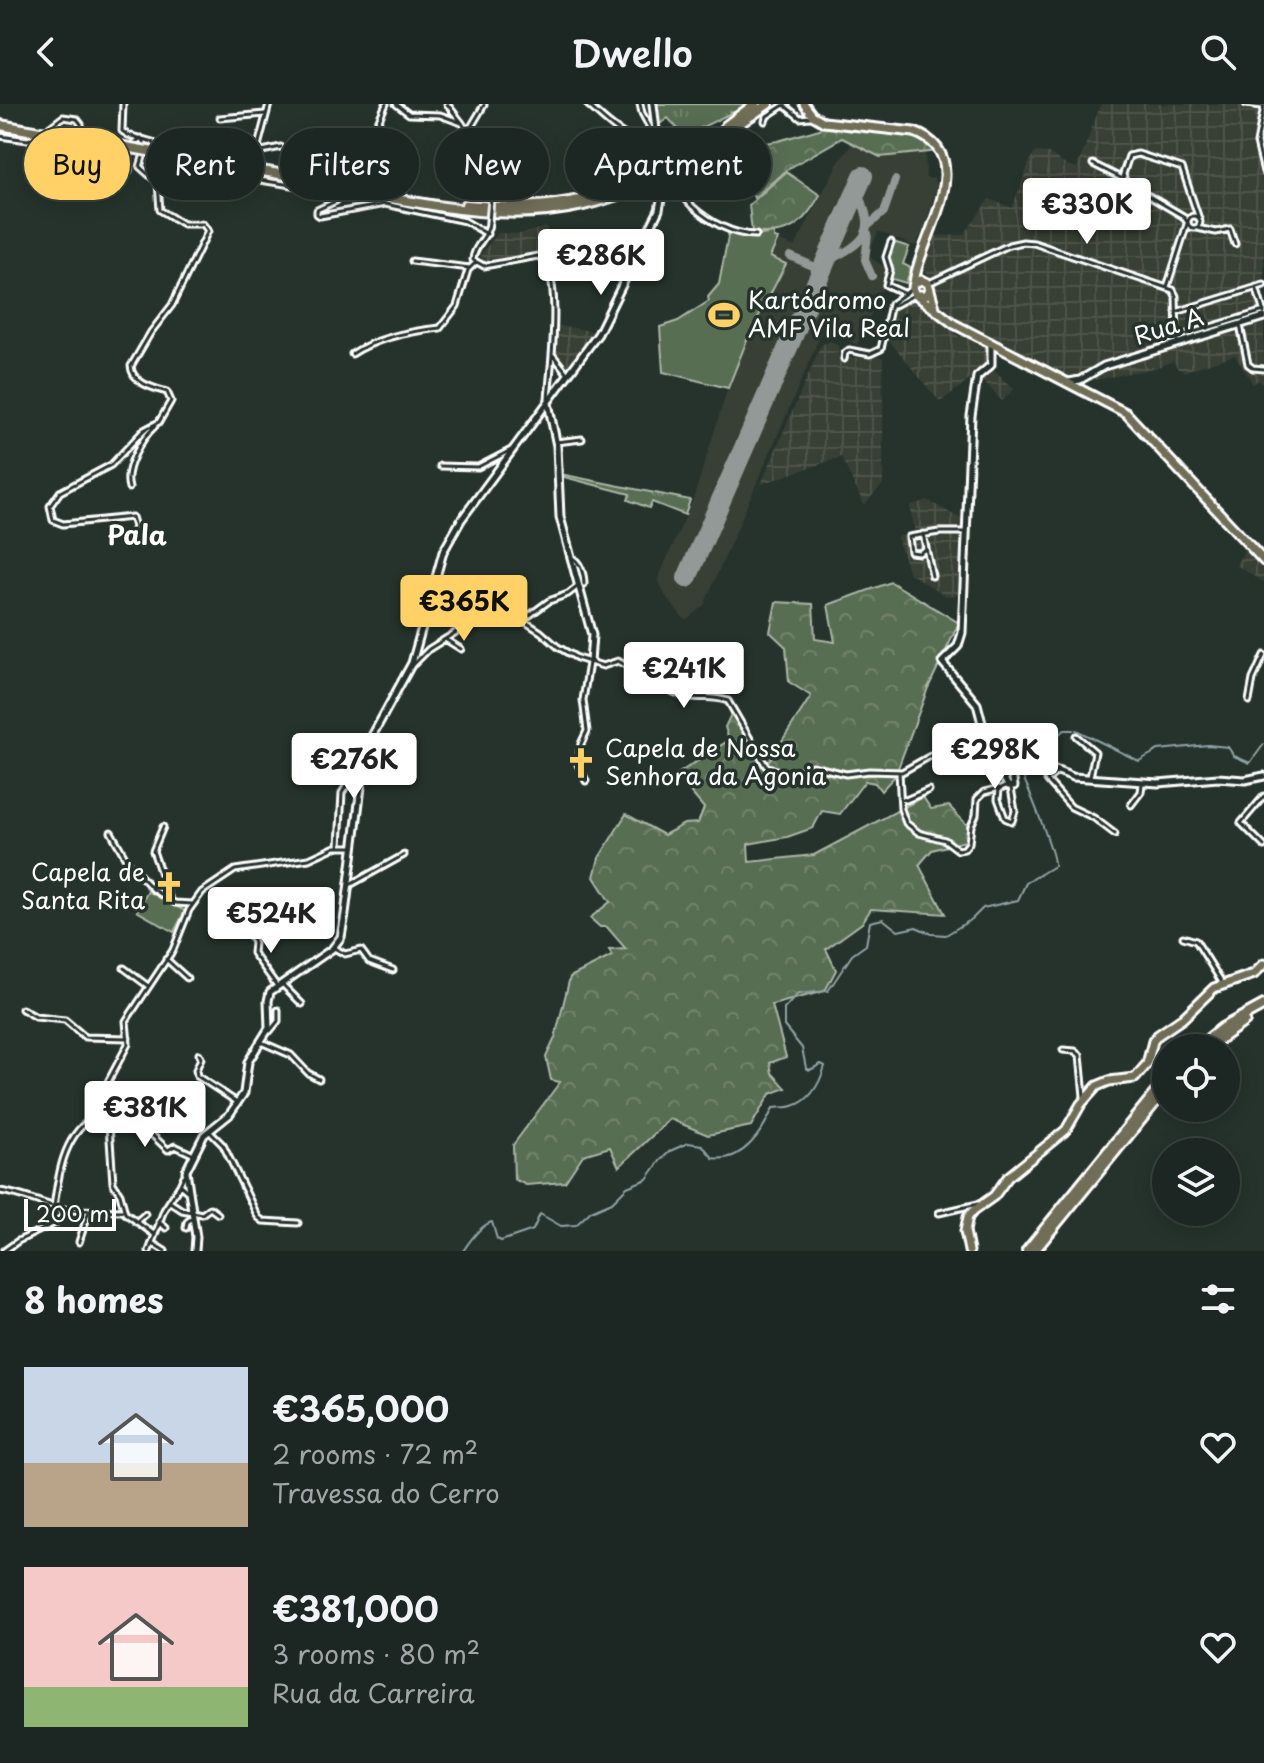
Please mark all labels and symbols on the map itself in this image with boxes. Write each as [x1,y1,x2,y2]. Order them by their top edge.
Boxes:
pin: €330K [1031,178,1143,246]
pin: €286K [545,229,657,297]
place label: Kartódromo AMF Vila Real [748,281,910,345]
street label: Rua A [1129,297,1208,353]
sports icon: Kartódromo AMF Vila Real [707,298,741,332]
district label: Pala [107,515,167,554]
pin: €365K [408,575,520,643]
pin: €241K [628,642,740,710]
pin: €298K [939,723,1051,791]
place label: Capela de Nossa Senhora da Agonia [605,729,827,793]
pin: €276K [298,733,410,801]
church icon: Capela de Nossa Senhora da Agonia [564,746,598,780]
place label: Capela de Santa Rita [21,853,145,917]
church icon: Capela de Santa Rita [152,870,186,904]
pin: €524K [215,887,327,955]
pin: €381K [89,1081,201,1149]
scale bar [24,1195,116,1231]

